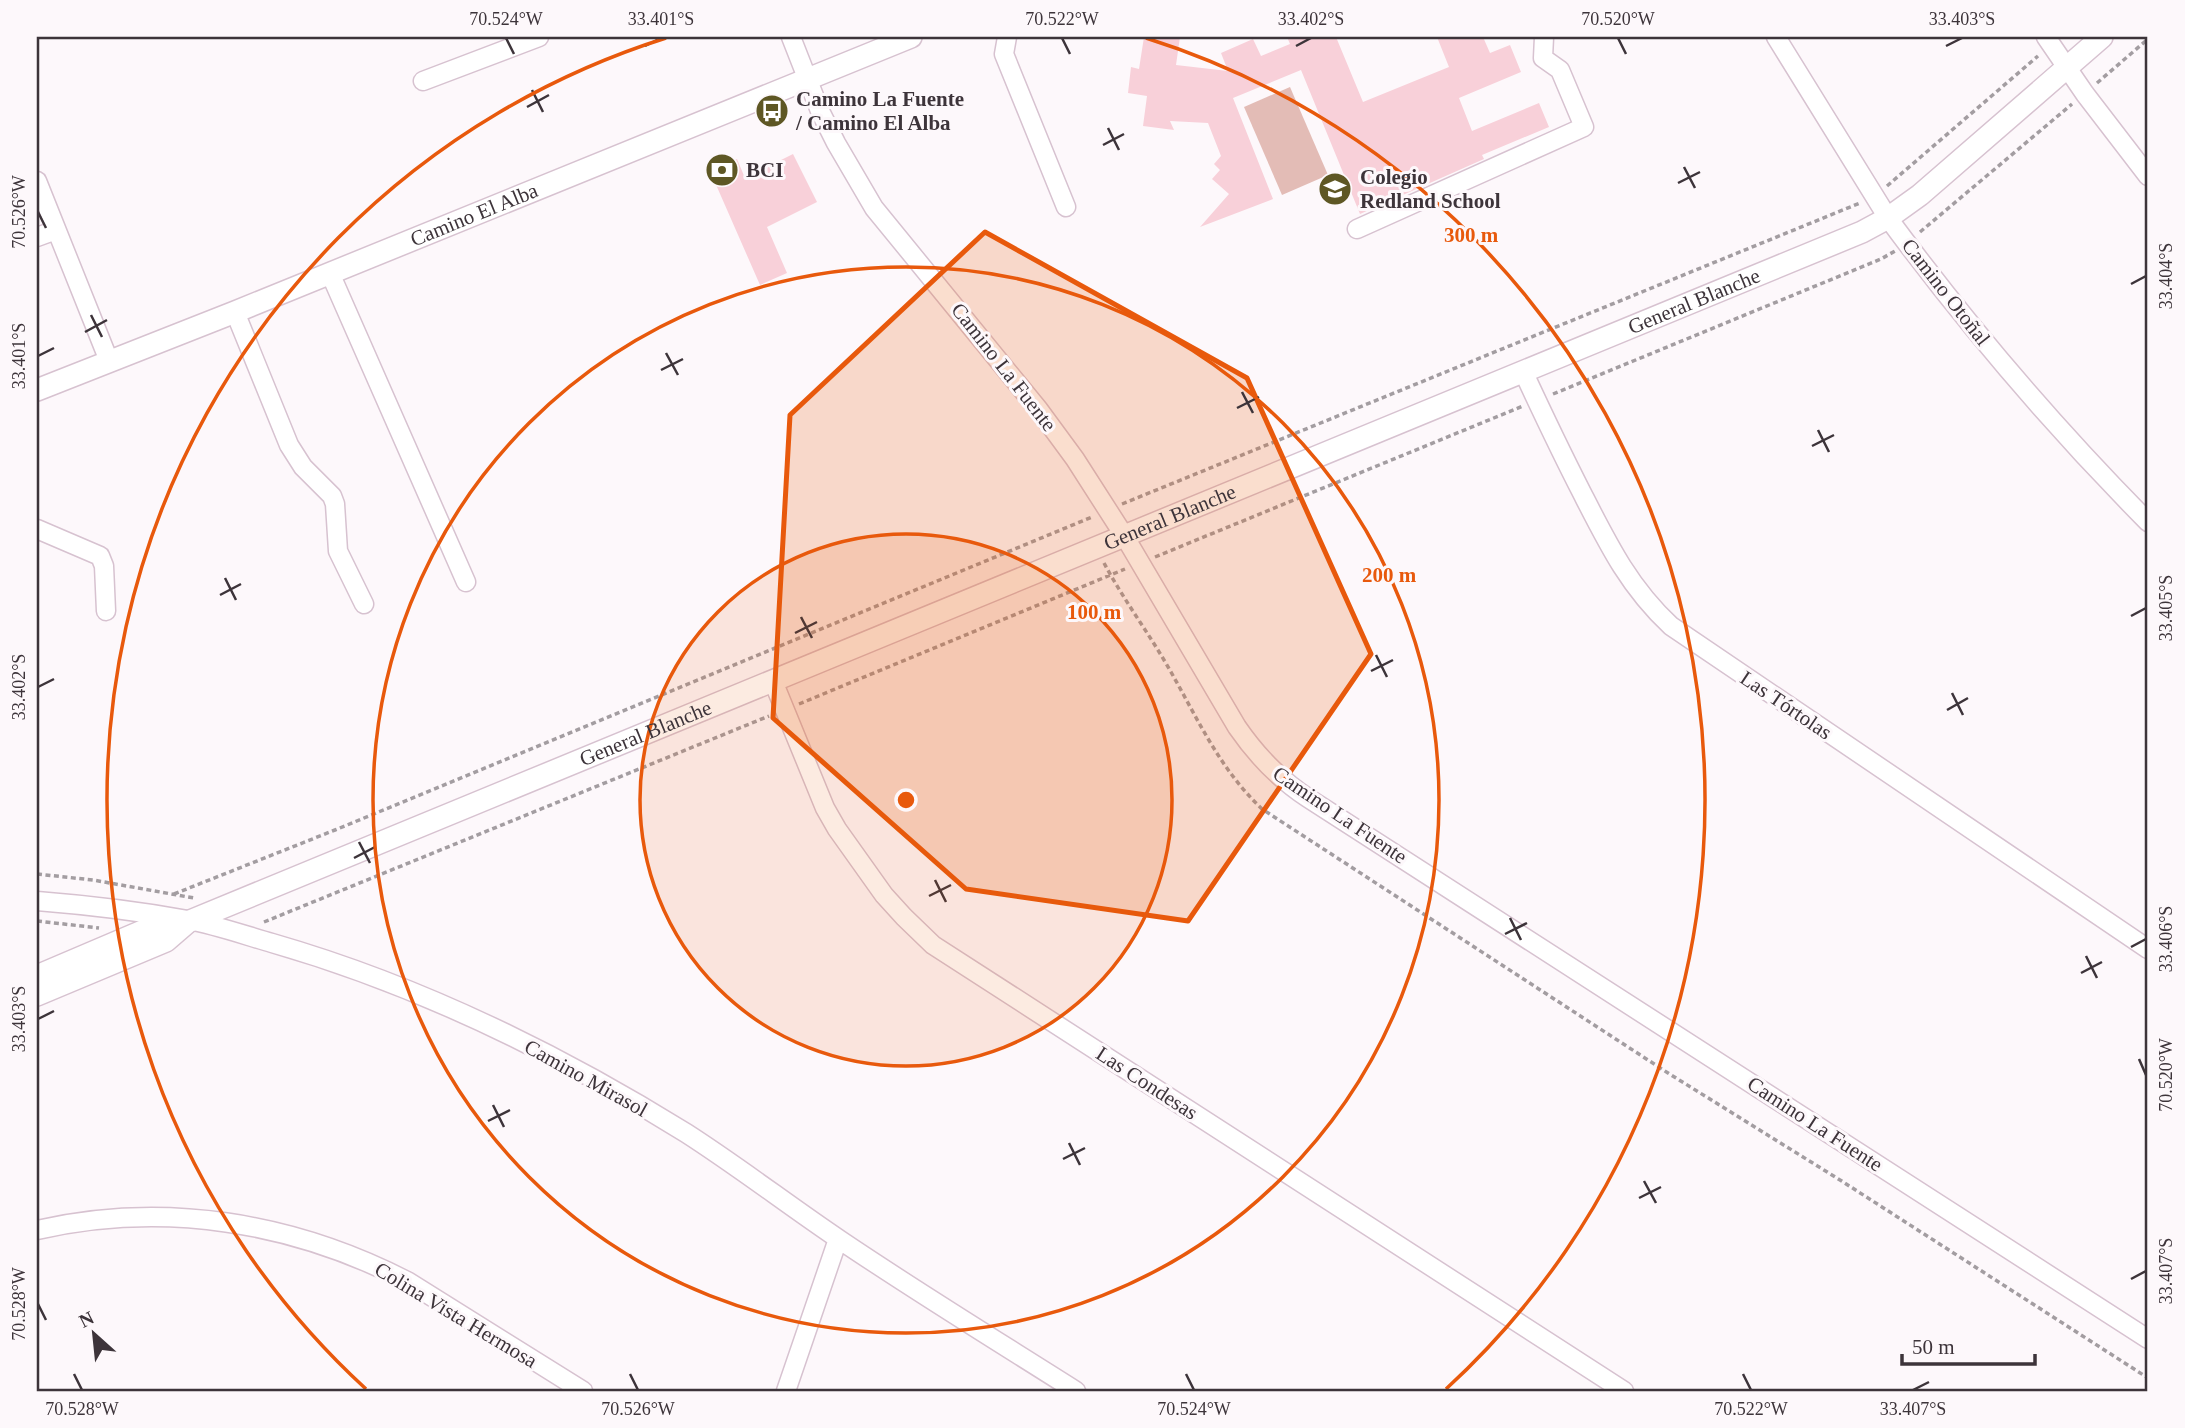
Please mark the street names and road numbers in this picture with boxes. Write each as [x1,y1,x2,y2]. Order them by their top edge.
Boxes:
street label: Camino El Alba [407,178,542,251]
street label: Camino Otoñal [1897,234,1995,350]
street label: General Blanche [1624,263,1764,339]
street label: Camino La Fuente [946,298,1062,436]
street label: General Blanche [1100,479,1239,555]
street label: Las Tórtolas [1736,666,1836,744]
street label: General Blanche [576,695,715,771]
street label: Camino La Fuente [1268,761,1412,869]
street label: Camino Mirasol [520,1034,652,1122]
street label: Las Condesas [1092,1041,1202,1125]
street label: Camino La Fuente [1743,1071,1887,1177]
street label: Colina Vista Hermosa [371,1257,542,1373]

